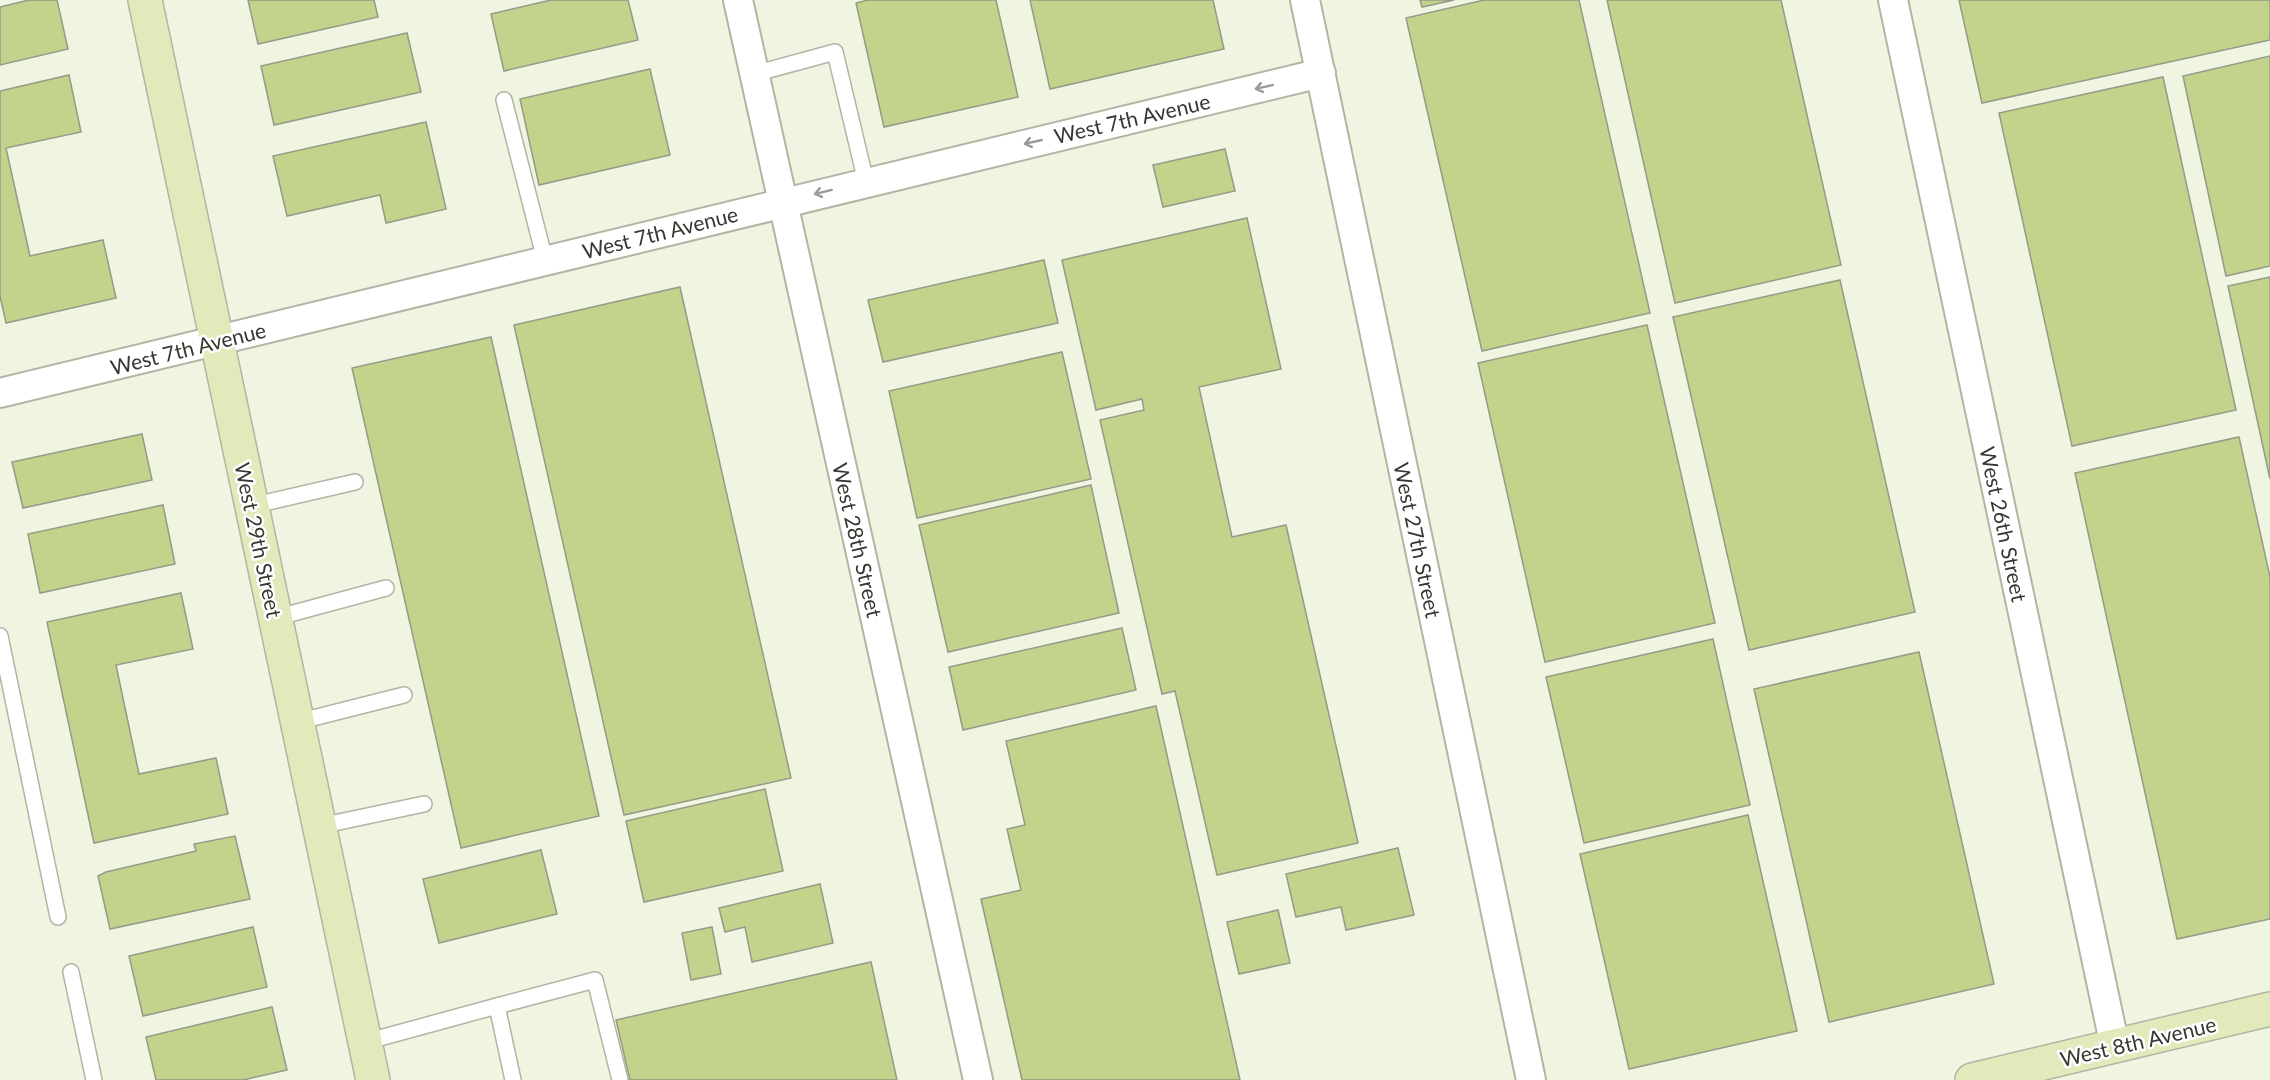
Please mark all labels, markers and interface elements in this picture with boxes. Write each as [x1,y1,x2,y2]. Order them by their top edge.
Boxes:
one-way arrow [1254,81,1273,93]
street label: West 7th Avenue [1052,88,1212,148]
one-way arrow [1024,136,1043,148]
one-way arrow [814,187,833,198]
street label: West 7th Avenue [580,201,740,263]
street label: West 7th Avenue [108,317,268,379]
street label: West 26th Street [1975,444,2033,604]
street label: West 29th Street [230,460,288,620]
street label: West 28th Street [828,460,888,620]
street label: West 27th Street [1389,460,1447,620]
street label: West 8th Avenue [2058,1011,2218,1071]

